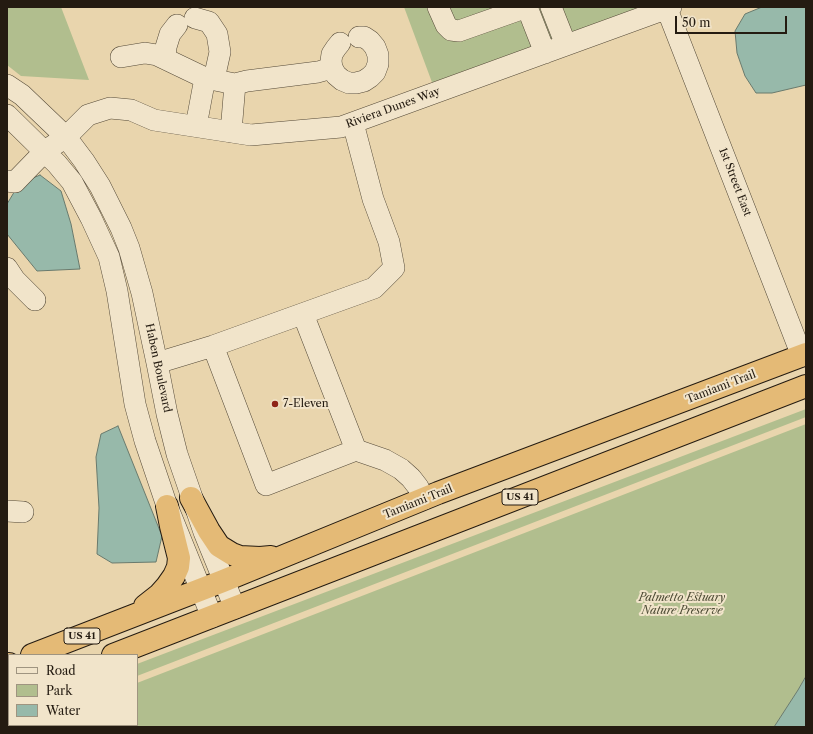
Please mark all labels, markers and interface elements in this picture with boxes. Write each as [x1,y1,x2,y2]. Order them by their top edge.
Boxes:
scale bar [677,8,789,34]
text: 50 m [682,15,711,30]
street label: Riviera Dunes Way [344,85,442,131]
street label: 1st Street East [716,146,754,218]
street label: Haben Boulevard [142,322,174,414]
street label: Tamiami Trail [684,368,758,406]
place label: 7-Eleven [283,397,329,411]
marker: 7-Eleven [270,399,280,409]
street label: Tamiami Trail [381,482,455,522]
road number: US 41 [502,489,538,505]
park label: Palmetto Estuary Nature Preserve [639,591,725,617]
road number: US 41 [64,628,100,644]
legend [8,654,138,726]
text: Road [46,663,76,678]
text: Park [46,683,72,698]
text: Water [46,703,80,718]

